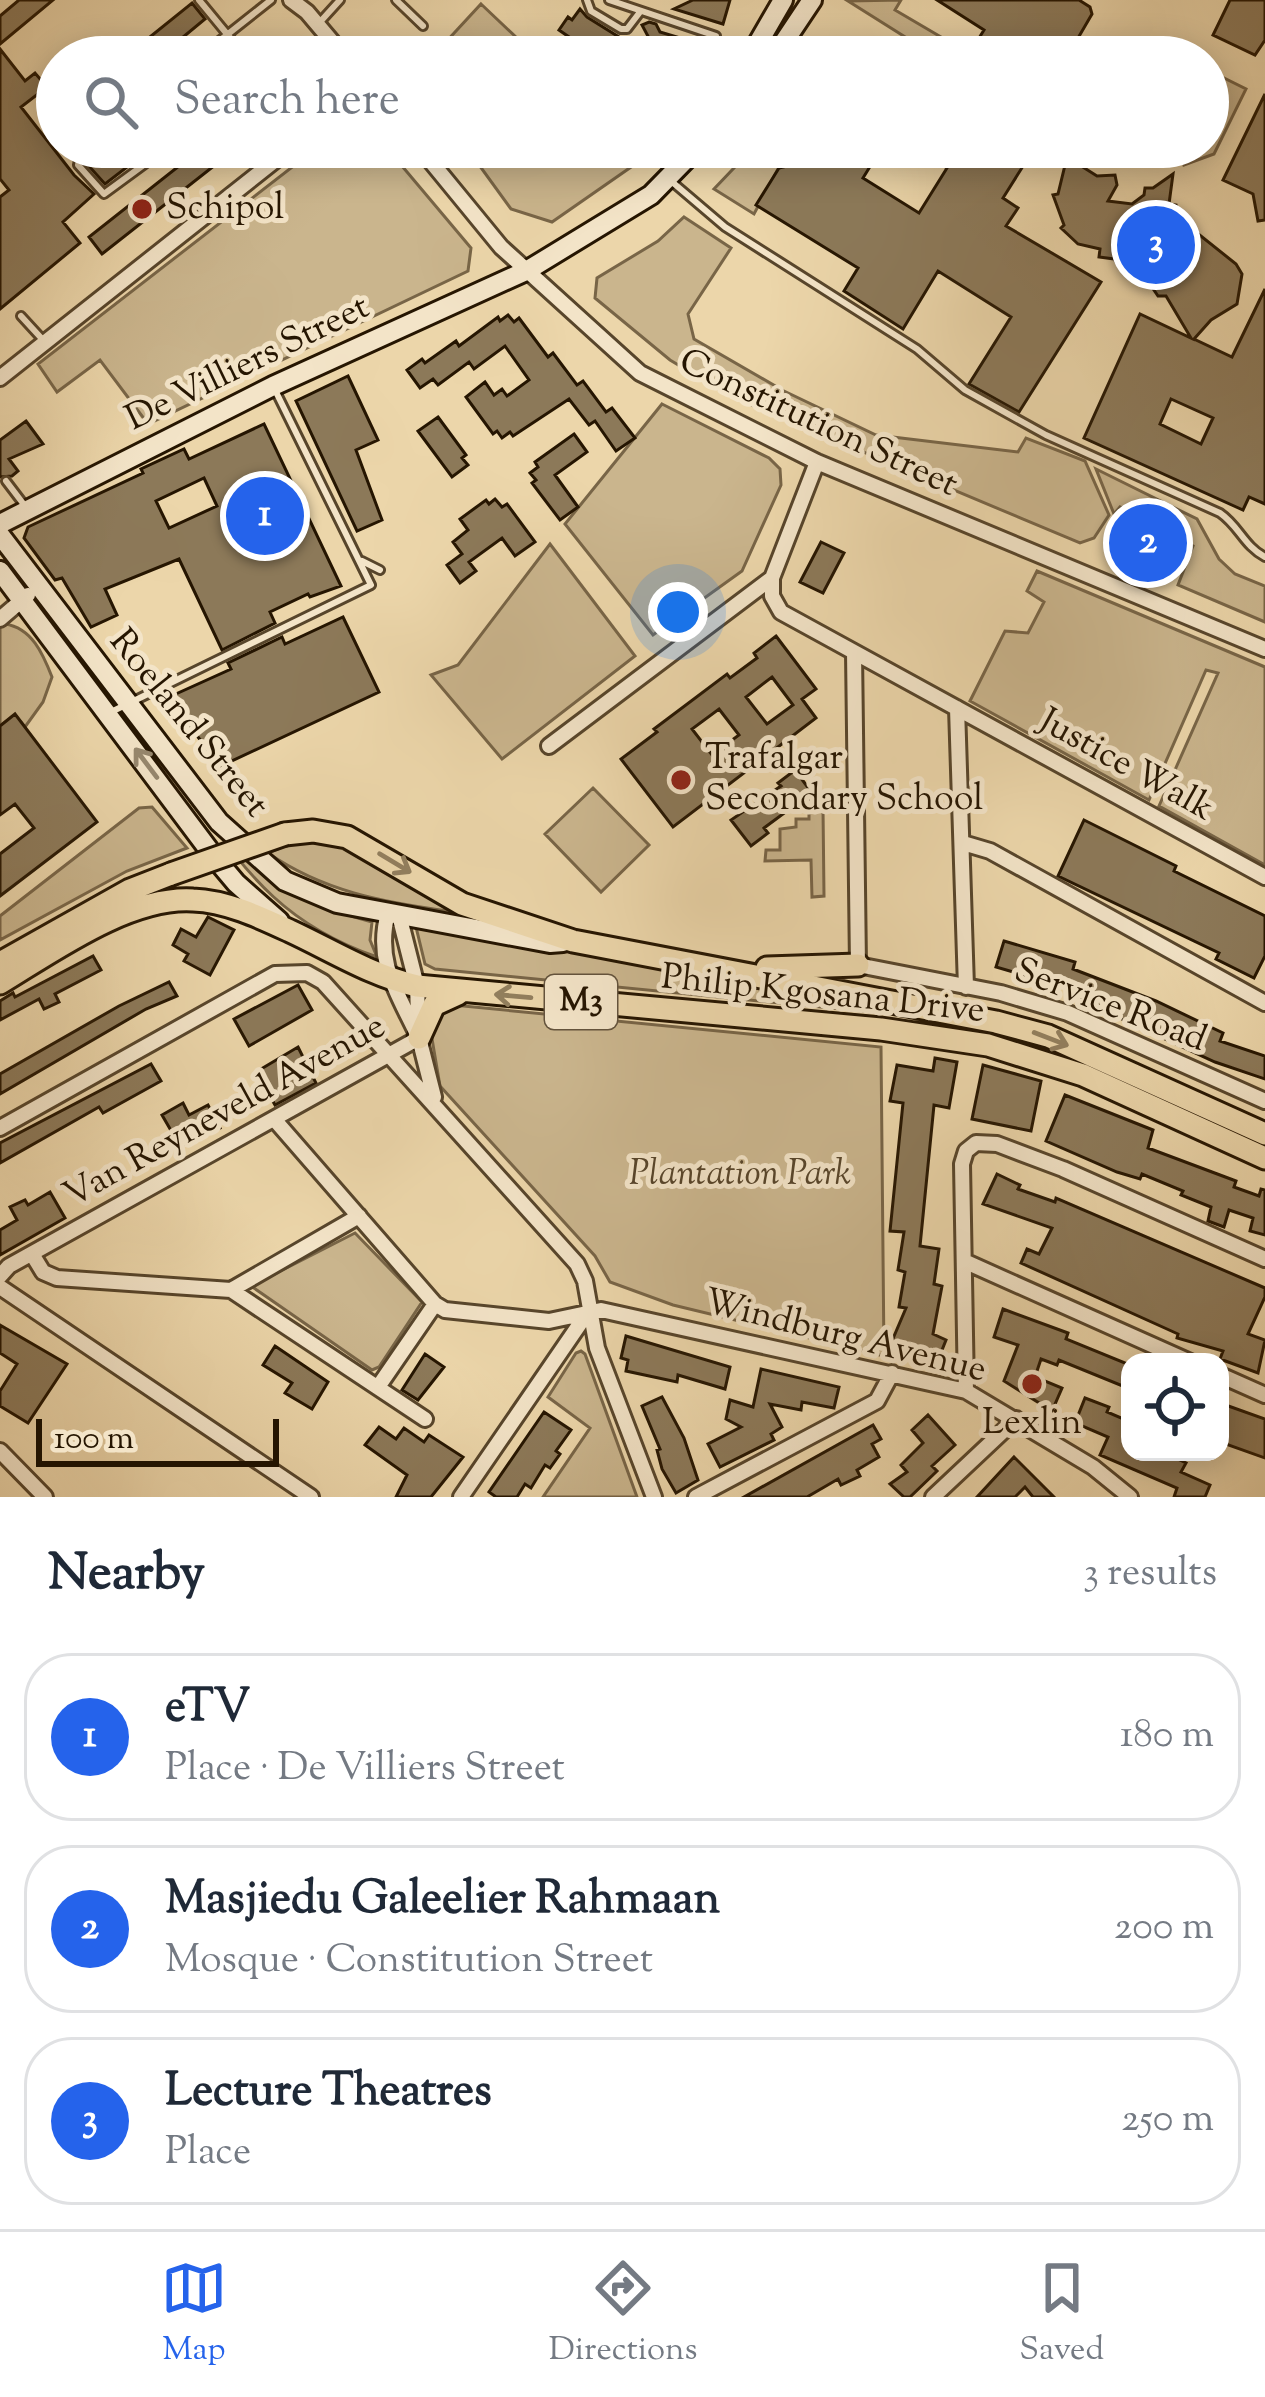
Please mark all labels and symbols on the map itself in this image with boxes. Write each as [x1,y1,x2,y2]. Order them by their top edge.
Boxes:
place label: Schipol [166,183,284,235]
marker: Schipol [129,196,155,222]
pin: 3 [1117,200,1195,290]
street label: De Villiers Street [117,282,379,446]
street label: Constitution Street [670,337,966,511]
pin: 1 [226,471,304,561]
pin: 2 [1109,498,1187,588]
your location [648,582,708,642]
street label: Roeland Street [96,618,280,830]
street label: Justice Walk [1027,696,1223,835]
place label: Trafalgar Secondary School [705,733,983,826]
one-way arrow [134,748,160,780]
marker: Trafalgar Secondary School [668,767,694,793]
one-way arrow [377,851,411,875]
street label: Service Road [1006,945,1214,1067]
street label: Philip Kgosana Drive [659,952,987,1038]
road number: M3 [545,975,617,1029]
one-way arrow [495,984,534,1007]
street label: Van Reyneveld Avenue [55,1002,395,1222]
one-way arrow [1032,1029,1069,1051]
park label: Plantation Park [629,1149,851,1201]
street label: Windburg Avenue [698,1277,992,1397]
marker: Lexlin [1019,1371,1045,1397]
place label: Lexlin [982,1398,1082,1450]
scale bar [36,1413,279,1466]

